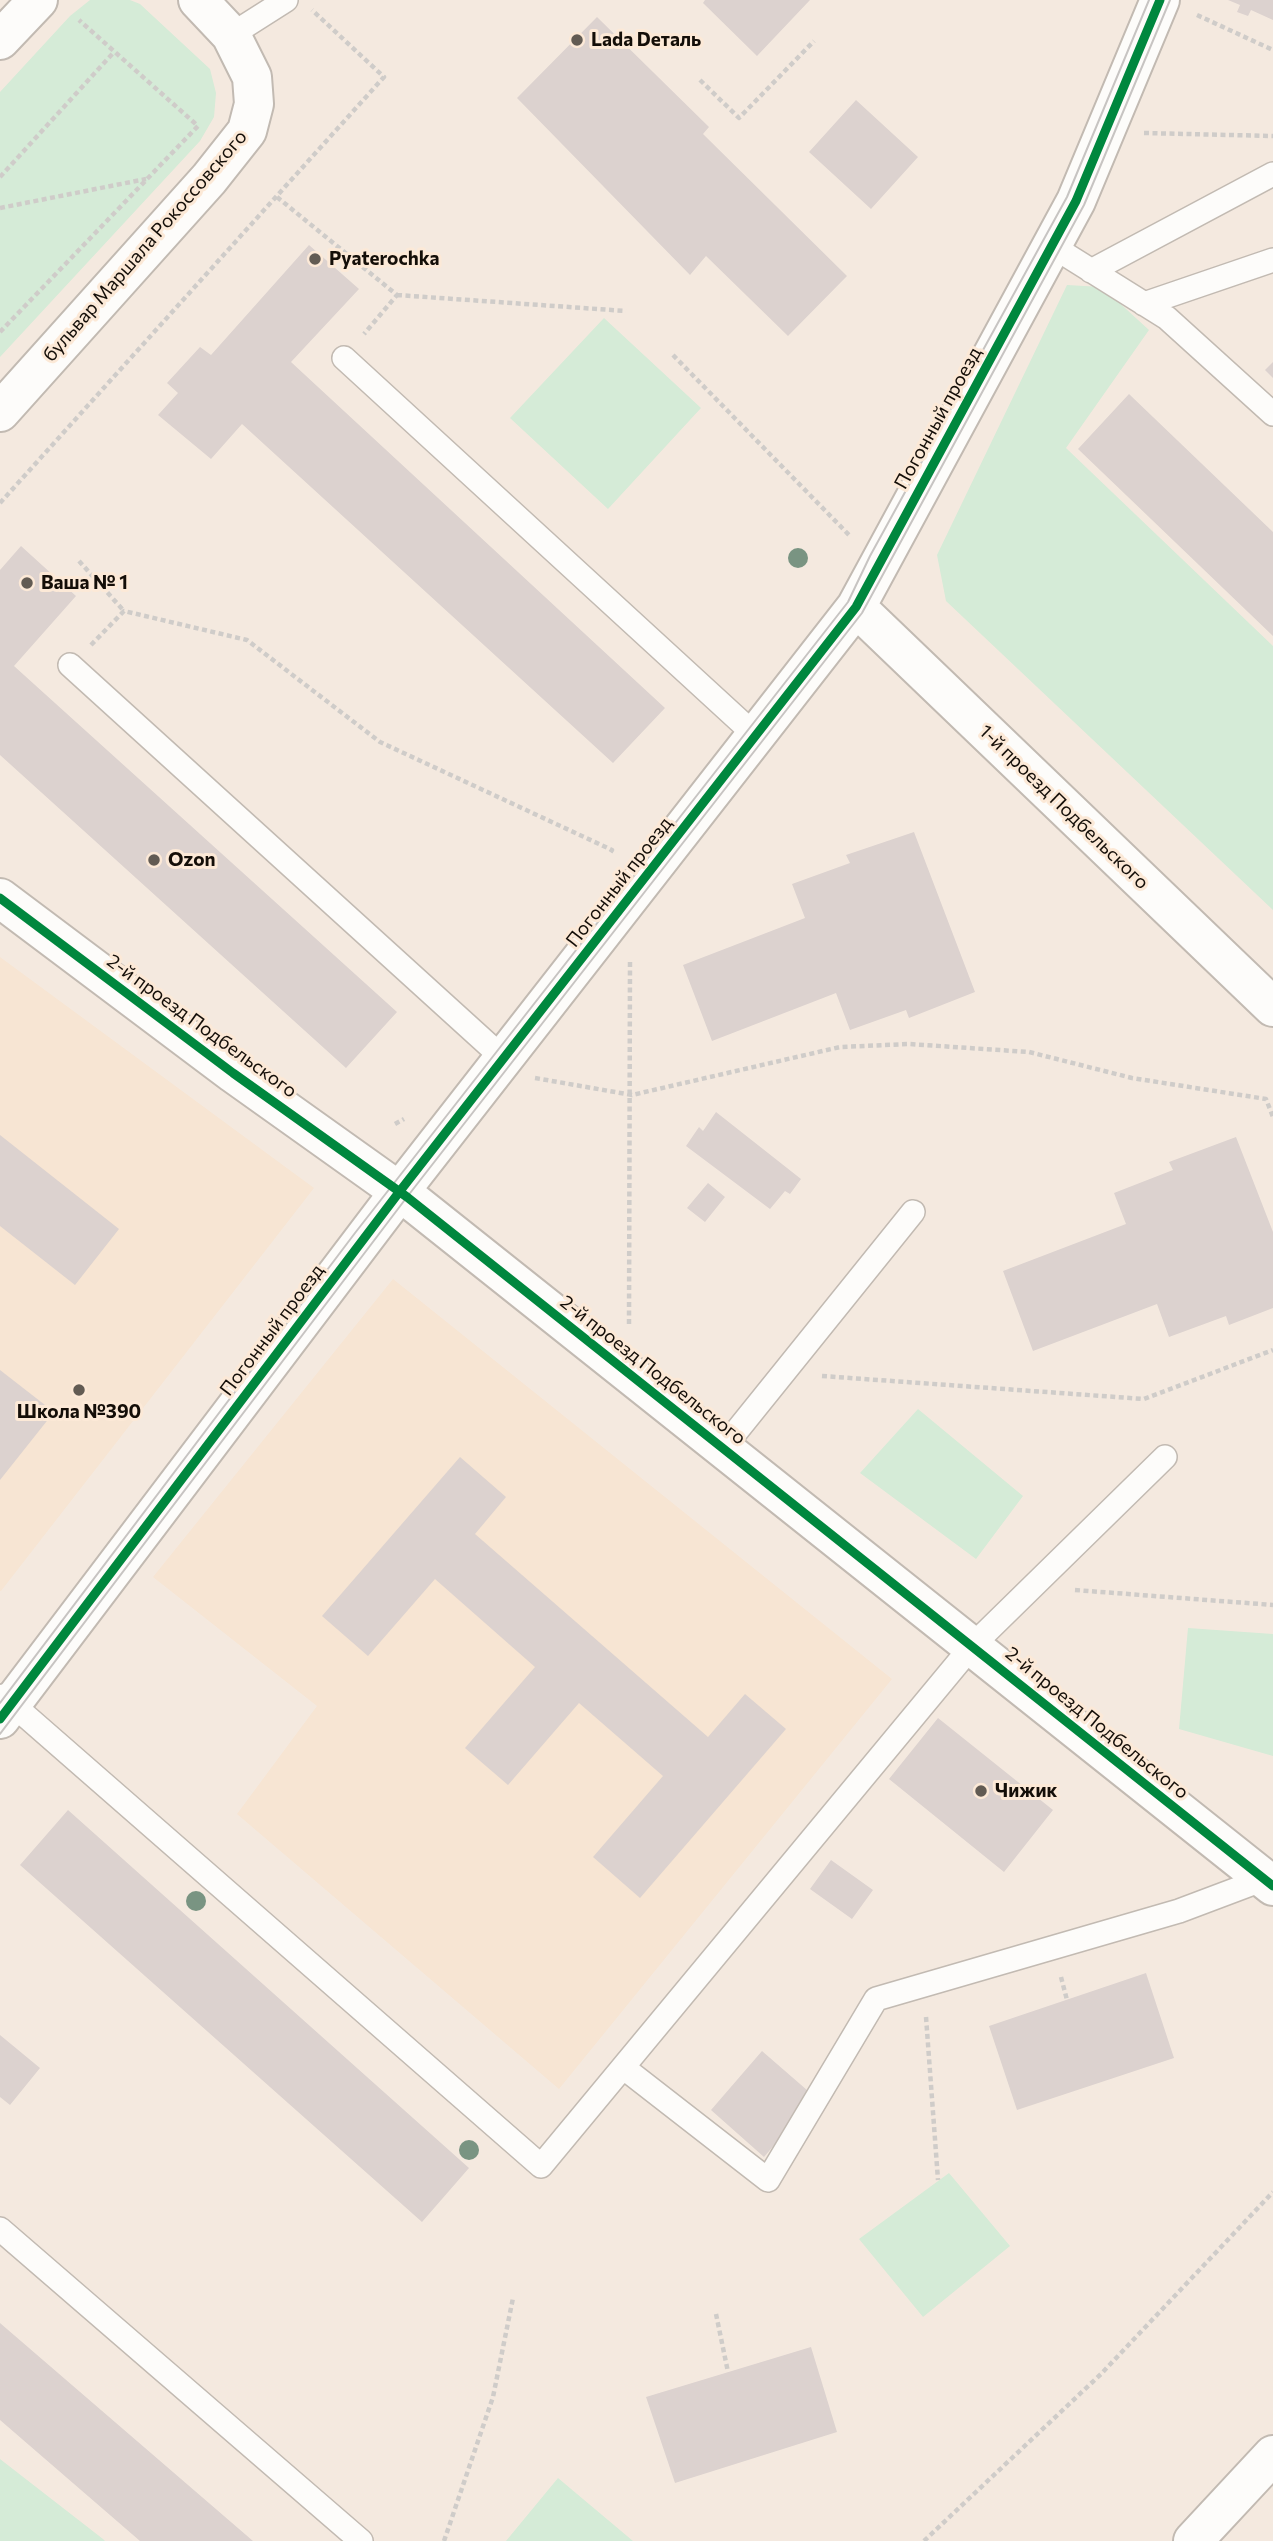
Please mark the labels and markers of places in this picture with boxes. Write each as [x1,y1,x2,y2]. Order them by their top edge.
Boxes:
place label: Lada Dеталь [591,29,701,51]
marker: Lada Dеталь [569,32,585,48]
place label: Pyaterochka [329,248,440,270]
marker: Pyaterochka [307,251,323,267]
place label: Ваша № 1 [41,572,128,594]
marker: Ваша № 1 [19,575,35,591]
place label: Ozon [168,849,216,871]
marker: Ozon [146,852,162,868]
marker: Школа №390 [71,1382,87,1398]
place label: Школа №390 [17,1401,141,1423]
place label: Чижик [995,1780,1057,1802]
marker: Чижик [973,1783,989,1799]

